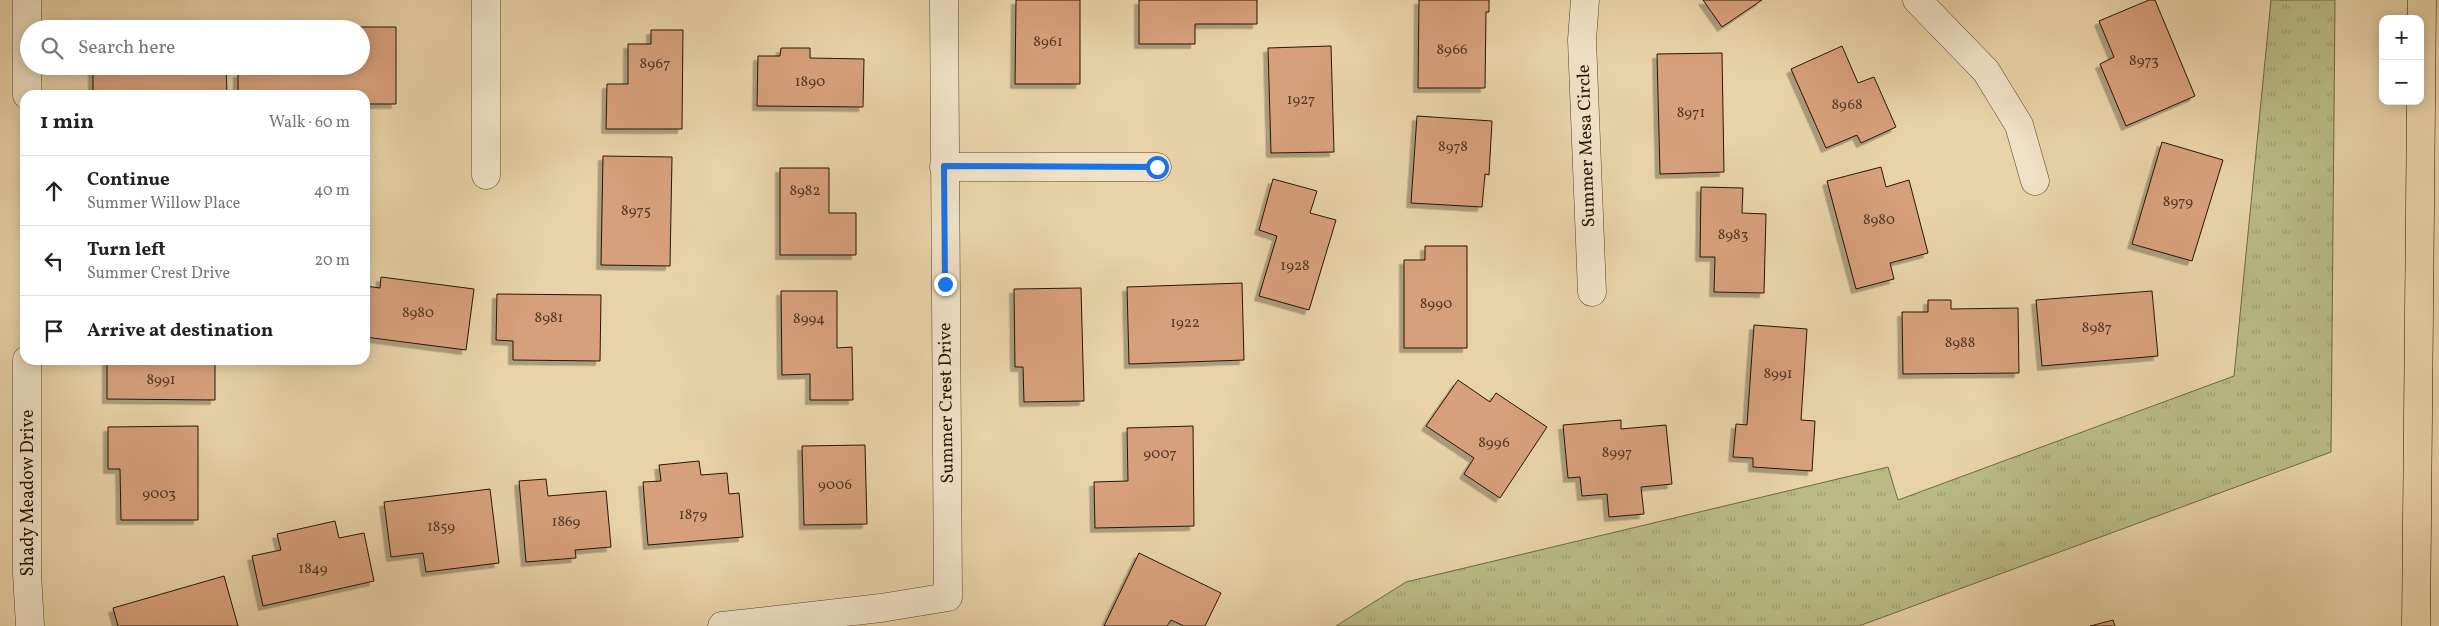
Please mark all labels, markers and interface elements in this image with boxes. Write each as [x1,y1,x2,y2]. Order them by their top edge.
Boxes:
map controls [2379,15,2424,105]
button: + [2379,15,2424,60]
search box [20,20,370,75]
house number: 8961 [1033,32,1063,53]
icon: search [38,34,66,62]
text: Search here [78,35,175,61]
house number: 8966 [1436,40,1468,61]
house number: 8973 [2129,51,2159,72]
house number: 8967 [640,54,670,75]
button: − [2379,60,2424,105]
street label: Summer Mesa Circle [1572,64,1602,228]
house number: 1890 [795,72,825,93]
house number: 1927 [1287,90,1315,111]
house number: 8968 [1831,95,1863,116]
house number: 8971 [1677,103,1705,124]
text: 1 min [40,108,94,137]
text: Walk · 60 m [269,112,350,134]
house number: 8978 [1438,137,1468,158]
route start [1146,156,1169,179]
text: Continue [87,167,170,193]
icon: ahead [40,177,68,205]
text: 40 m [314,180,350,202]
house number: 8982 [789,181,821,202]
house number: 8979 [2163,192,2193,213]
text: Summer Willow Place [87,193,240,215]
house number: 8975 [621,201,651,222]
house number: 8980 [1863,210,1895,231]
house number: 8983 [1718,225,1748,246]
text: Turn left [87,237,166,263]
icon: left [40,247,68,275]
text: 20 m [315,250,350,272]
house number: 1928 [1280,256,1310,277]
text: Summer Crest Drive [87,263,230,285]
route end [934,273,957,296]
house number: 8990 [1420,294,1452,315]
house number: 8980 [402,303,434,324]
house number: 8981 [535,308,563,329]
house number: 8994 [793,309,825,330]
house number: 1922 [1170,313,1200,334]
icon: arrive [40,317,68,345]
text: Arrive at destination [87,318,273,344]
house number: 8987 [2082,318,2112,339]
street label: Summer Crest Drive [933,322,961,484]
house number: 8988 [1945,333,1975,354]
house number: 8991 [1763,364,1793,385]
house number: 8991 [146,370,176,391]
street label: Shady Meadow Drive [16,410,41,576]
house number: 8996 [1478,433,1510,454]
house number: 8997 [1602,443,1632,464]
house number: 9007 [1143,444,1177,465]
house number: 9006 [818,475,852,496]
house number: 9003 [142,484,176,505]
house number: 1879 [679,505,707,526]
house number: 1869 [552,512,581,533]
house number: 1859 [427,517,455,538]
house number: 1849 [298,559,328,580]

